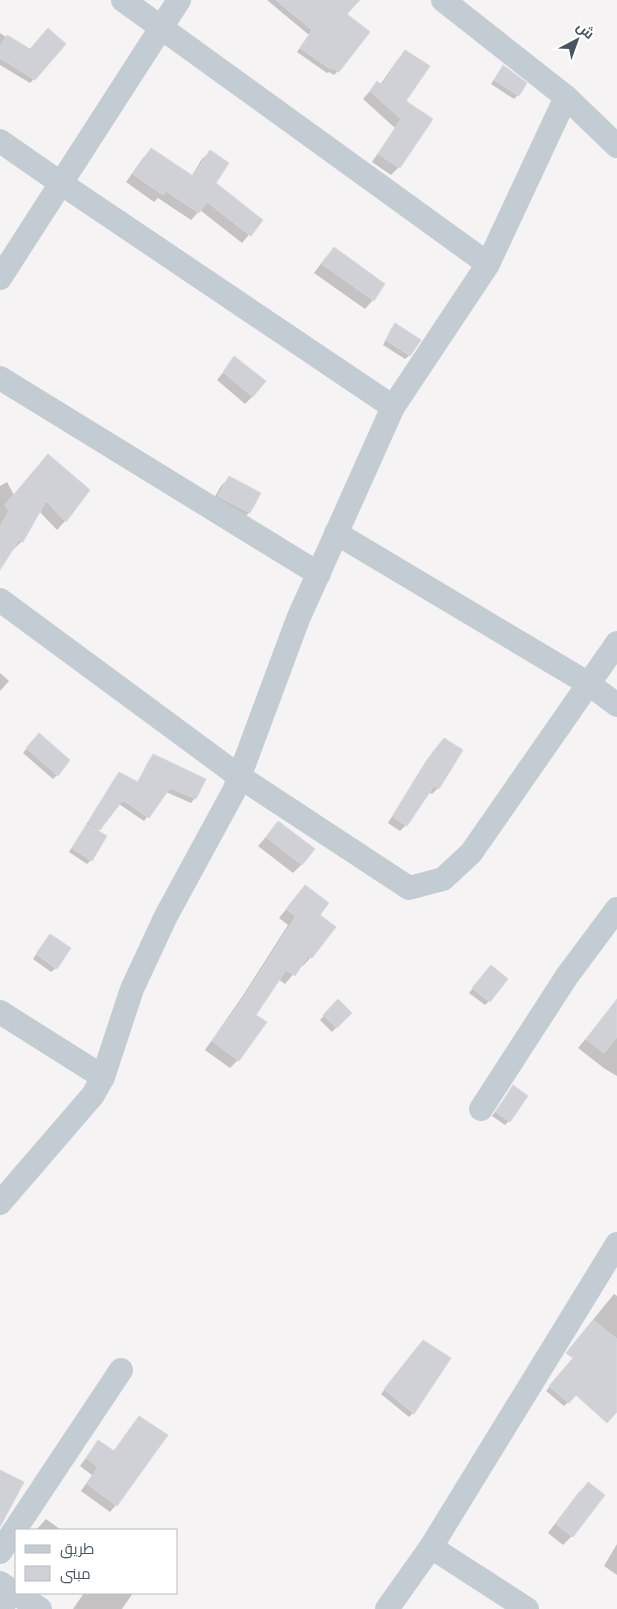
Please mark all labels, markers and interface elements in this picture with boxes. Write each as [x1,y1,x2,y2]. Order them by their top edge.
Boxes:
north arrow [552,15,602,65]
text: ش [573,18,598,43]
legend [15,1529,178,1594]
text: طريق [60,1540,94,1559]
text: مبنى [60,1565,91,1584]

